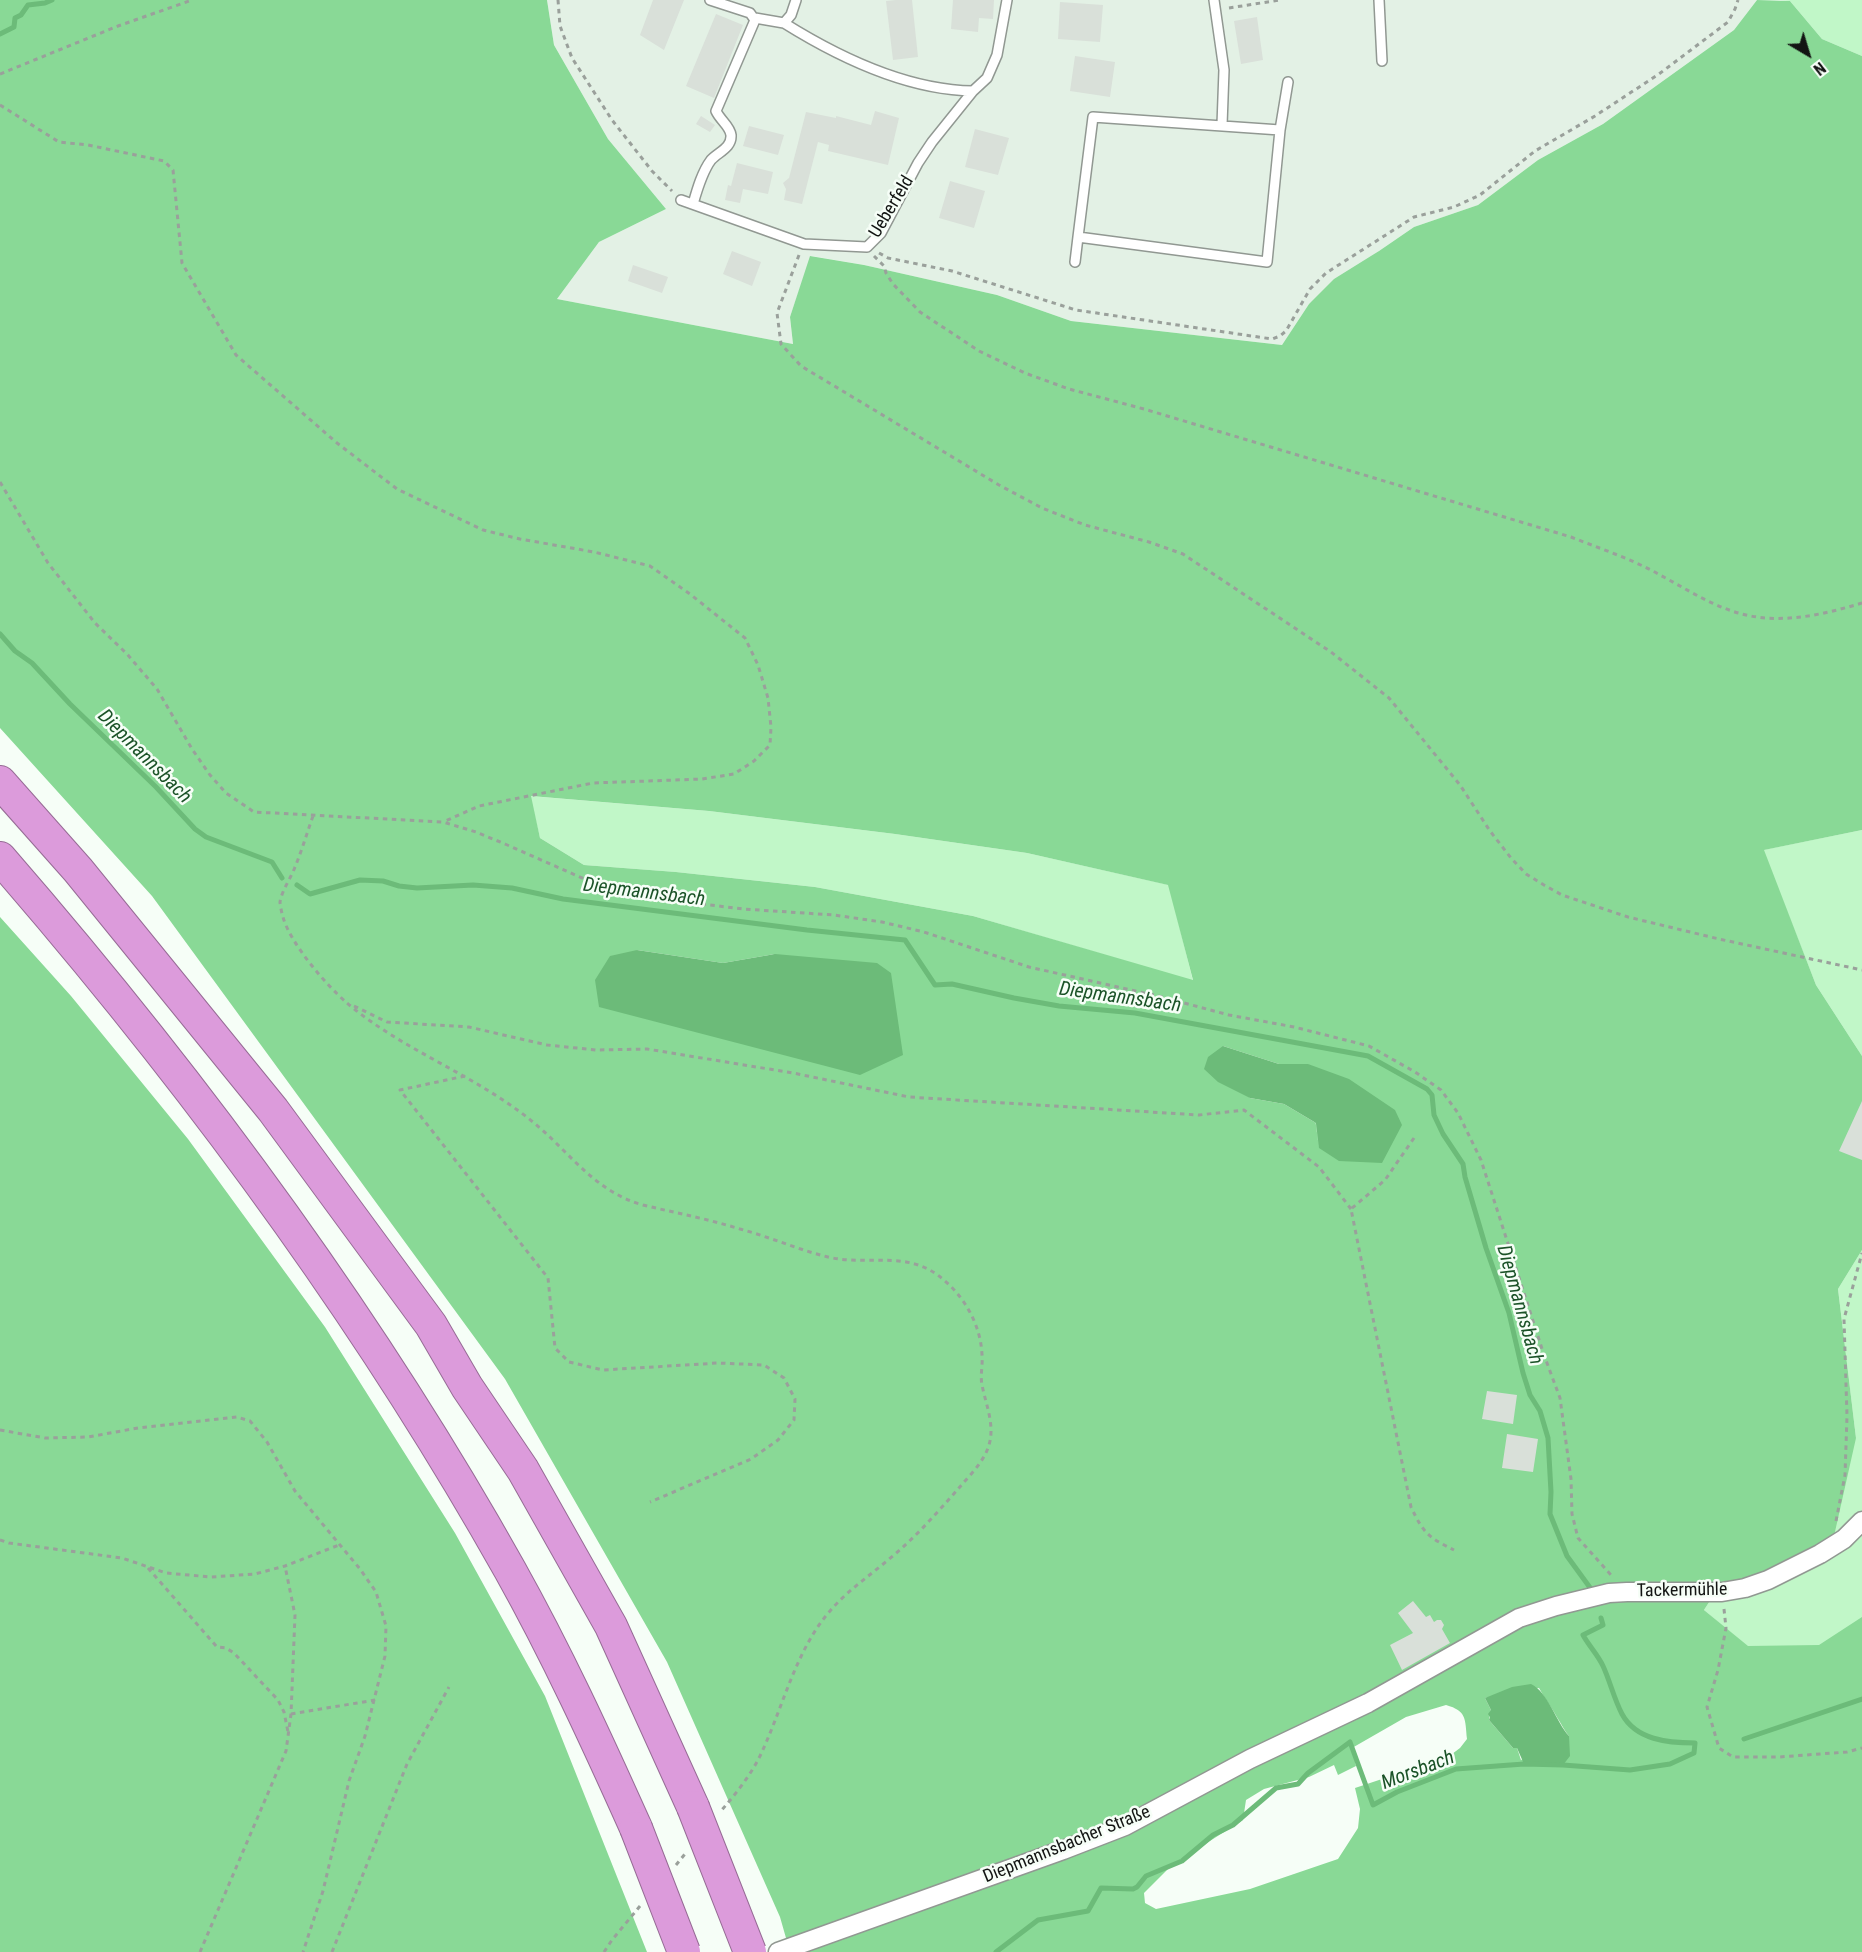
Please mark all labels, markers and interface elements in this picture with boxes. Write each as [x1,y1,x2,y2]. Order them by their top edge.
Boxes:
north arrow [1778,24,1838,84]
text: N [1810,58,1829,79]
street label: Ueberfeld [865,172,919,242]
water label: Diepmannsbach [92,705,196,809]
water label: Diepmannsbach [582,874,706,912]
water label: Diepmannsbach [1057,978,1183,1018]
water label: Diepmannsbach [1491,1243,1547,1367]
street label: Tackermühle [1636,1579,1728,1603]
water label: Morsbach [1378,1746,1458,1796]
street label: Diepmannsbacher Straße [980,1802,1154,1888]

